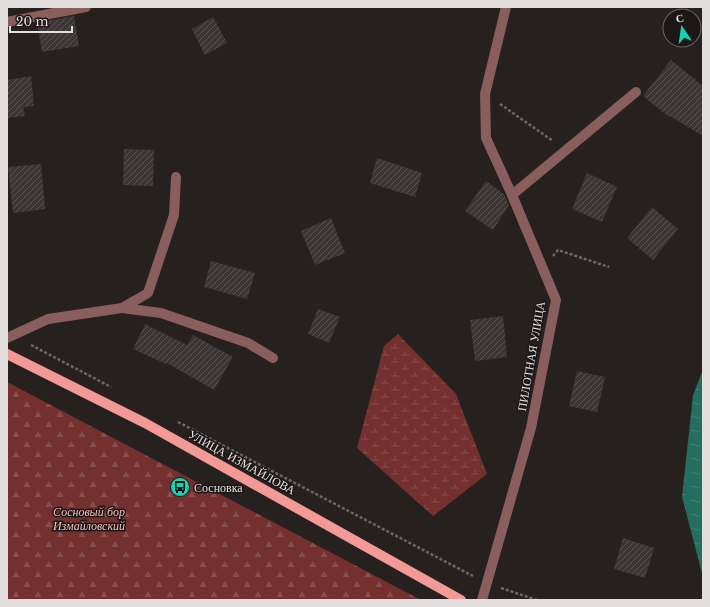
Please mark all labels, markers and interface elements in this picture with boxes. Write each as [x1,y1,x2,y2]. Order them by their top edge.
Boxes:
scale bar [10,8,72,34]
north arrow [662,8,702,48]
text: С [674,11,685,26]
text: 20 m [16,14,48,29]
street label: ПИЛОТНАЯ УЛИЦА [514,299,548,412]
street label: УЛИЦА ИЗМАЙЛОВА [186,426,298,498]
bus stop icon: Сосновка [169,476,191,498]
place label: Сосновка [194,480,243,495]
park label: Сосновый бор Измайловский [52,504,125,533]

